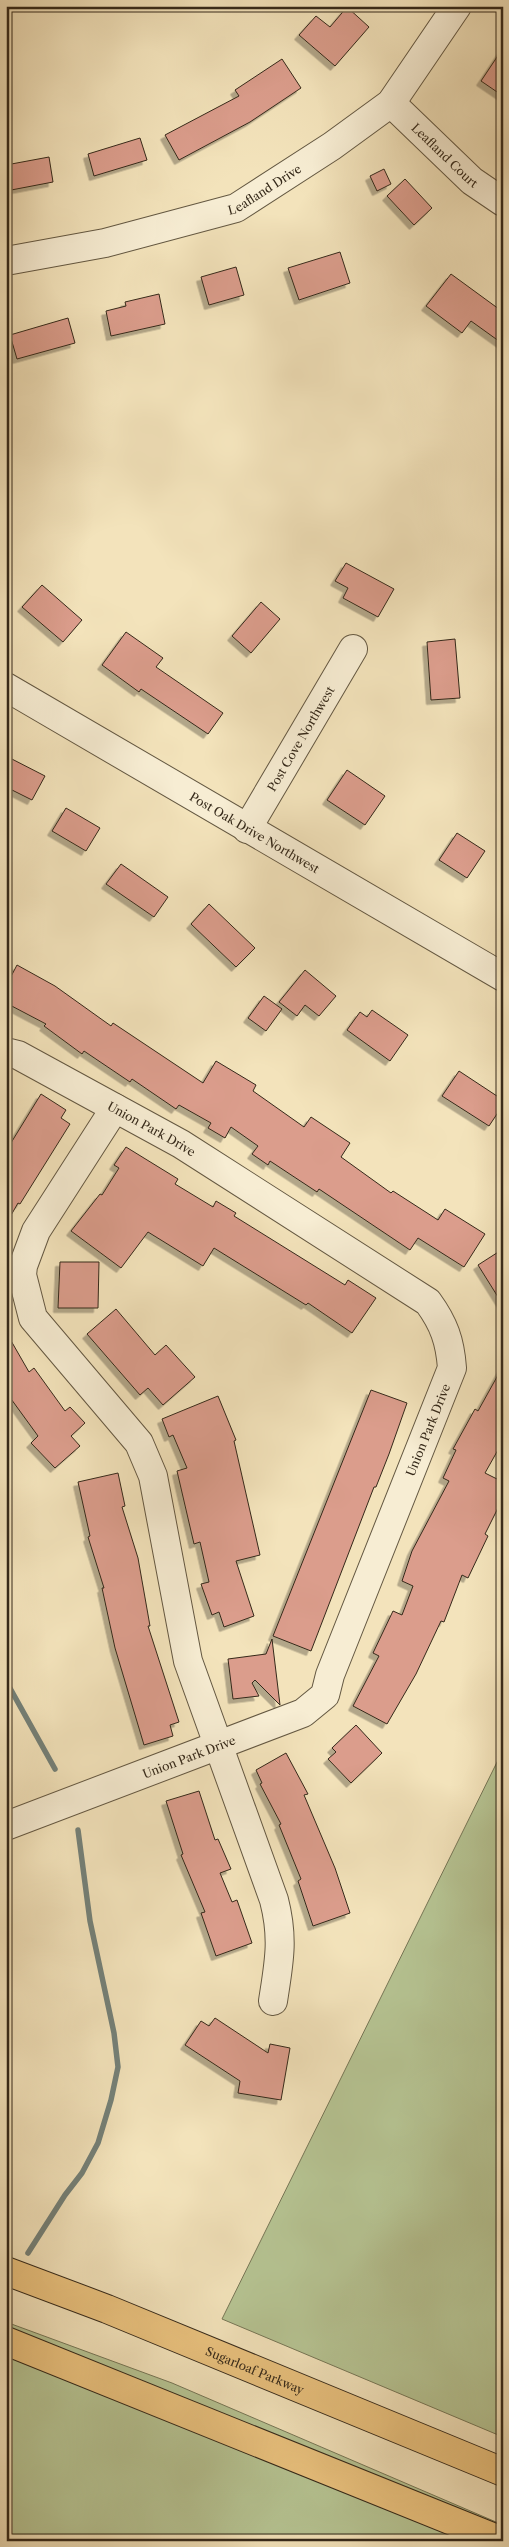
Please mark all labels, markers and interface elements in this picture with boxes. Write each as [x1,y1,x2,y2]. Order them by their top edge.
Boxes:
street label: Leafland Court [409,120,482,191]
street label: Leafland Drive [226,160,304,217]
street label: Post Cove Northwest [264,683,337,794]
street label: Post Oak Drive Northwest [187,788,323,876]
street label: Union Park Drive [105,1098,199,1159]
street label: Union Park Drive [403,1381,453,1478]
street label: Union Park Drive [140,1732,238,1782]
street label: Sugarloaf Parkway [204,2343,307,2397]

